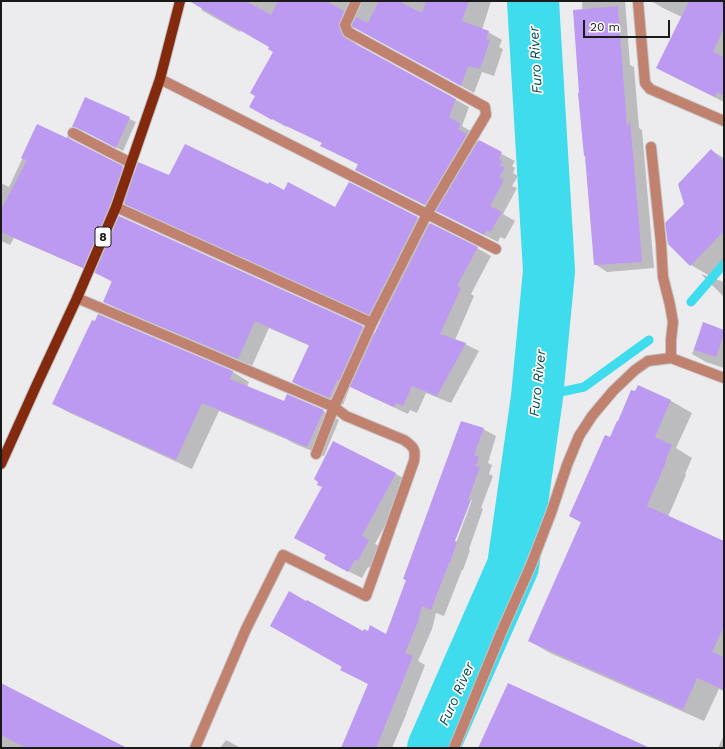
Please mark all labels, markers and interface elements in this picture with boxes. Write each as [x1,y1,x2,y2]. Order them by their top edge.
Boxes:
scale bar [585,12,672,38]
text: 20 m [590,20,620,34]
water label: Furo River [526,26,546,94]
road number: 8 [95,227,111,247]
water label: Furo River [526,349,550,417]
water label: Furo River [436,660,478,728]

